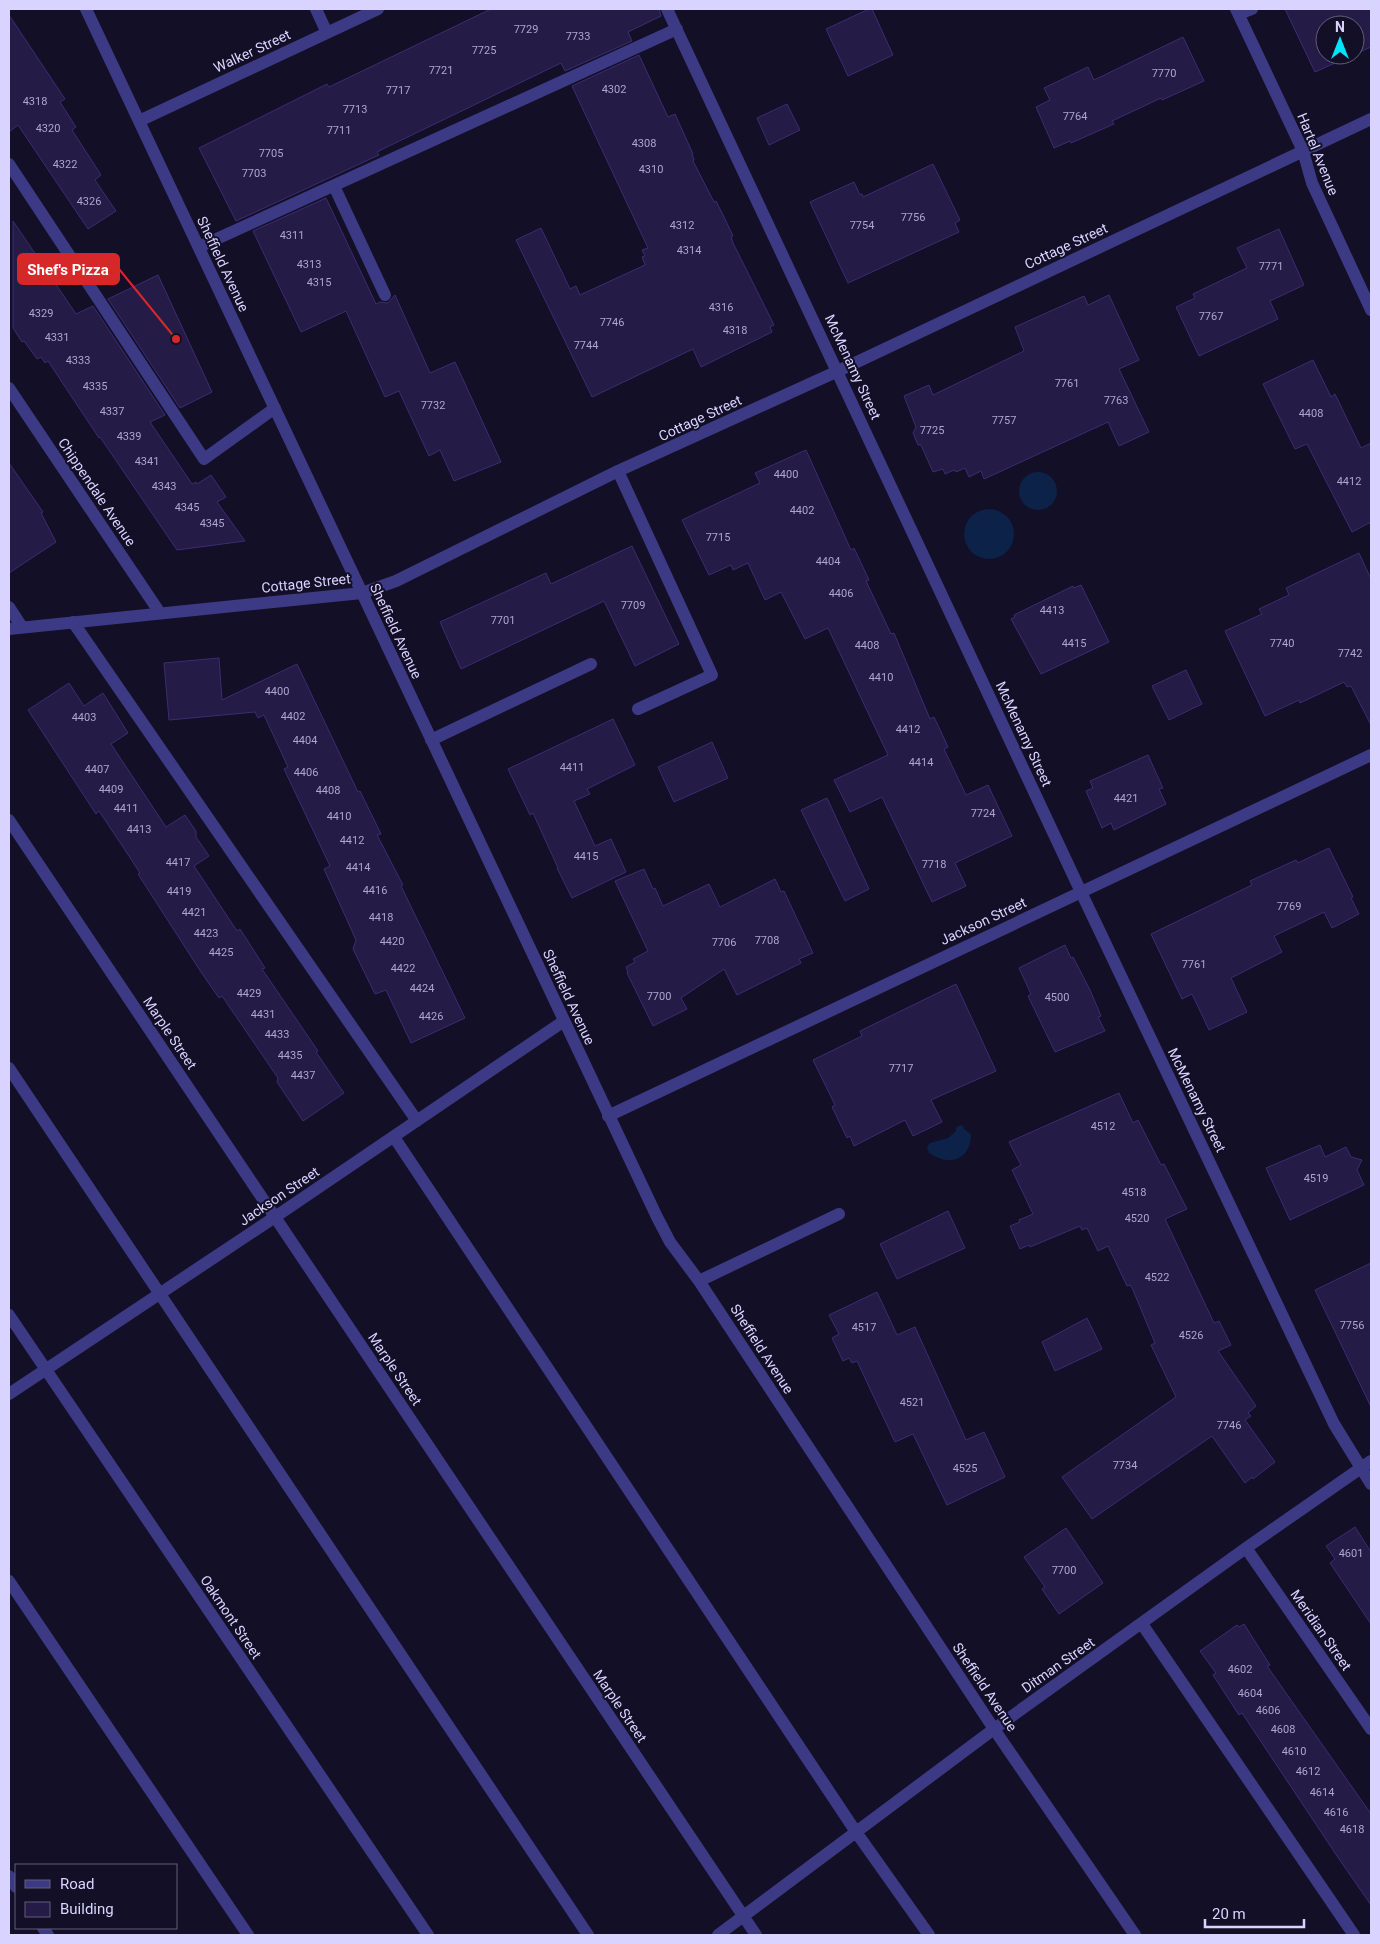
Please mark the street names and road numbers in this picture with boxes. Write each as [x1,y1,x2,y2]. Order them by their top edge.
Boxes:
street label: Walker Street [211,26,293,76]
street label: Hartel Avenue [1294,111,1342,197]
street label: Sheffield Avenue [194,214,252,314]
street label: Cottage Street [1022,220,1110,272]
street label: McMenamy Street [822,312,884,422]
street label: Cottage Street [656,392,744,444]
street label: Chippendale Avenue [55,435,139,549]
street label: Cottage Street [261,570,352,596]
street label: Sheffield Avenue [367,581,425,681]
street label: McMenamy Street [993,679,1055,789]
street label: Jackson Street [937,894,1029,948]
street label: Sheffield Avenue [540,947,598,1047]
street label: Marple Street [140,994,200,1073]
street label: McMenamy Street [1165,1045,1229,1155]
street label: Jackson Street [236,1163,322,1229]
street label: Sheffield Avenue [727,1301,797,1397]
street label: Marple Street [365,1330,425,1409]
street label: Oakmont Street [197,1572,265,1662]
street label: Meridian Street [1287,1587,1355,1674]
street label: Ditman Street [1019,1634,1098,1696]
street label: Sheffield Avenue [949,1640,1021,1734]
street label: Marple Street [590,1667,650,1746]

